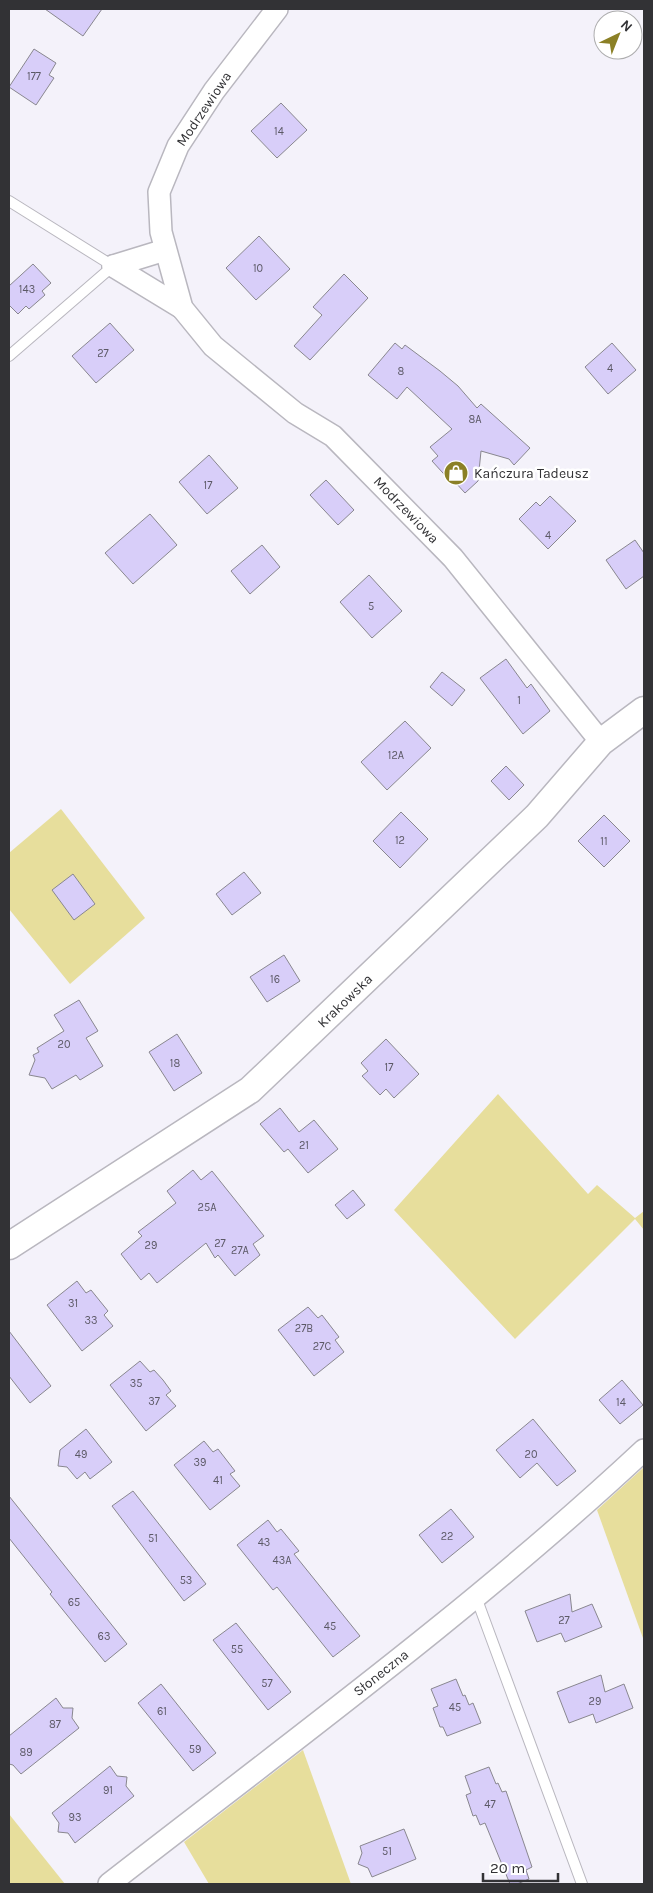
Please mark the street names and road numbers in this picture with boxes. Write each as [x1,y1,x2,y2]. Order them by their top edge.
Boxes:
street label: Modrzewiowa [173,68,235,150]
street label: Modrzewiowa [370,473,442,547]
street label: Krakowska [314,971,376,1031]
street label: Słoneczna [350,1646,412,1700]

